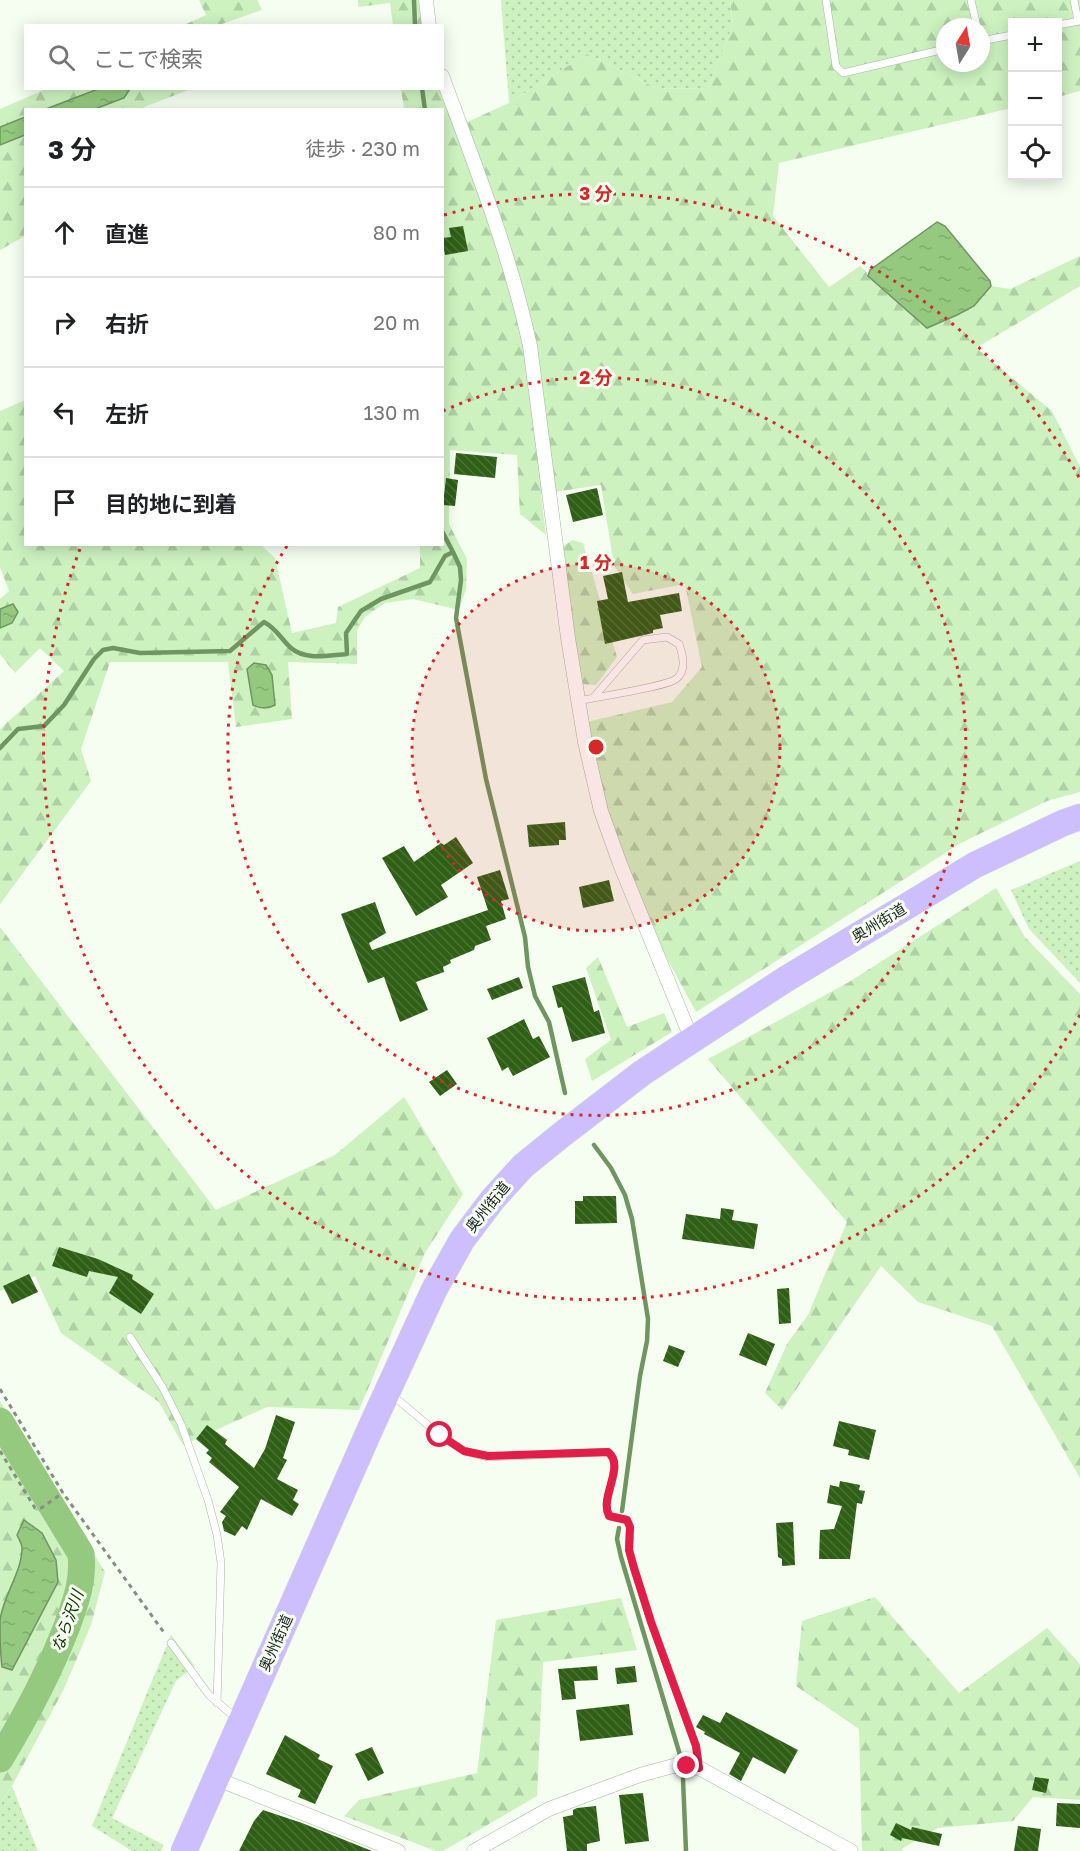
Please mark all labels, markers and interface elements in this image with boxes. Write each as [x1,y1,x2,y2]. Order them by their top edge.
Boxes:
north arrow [936,18,990,72]
map controls [1008,18,1062,180]
button: + [1008,18,1062,72]
search box [24,24,444,90]
icon: search [45,41,78,74]
text: ここで検索 [93,45,203,72]
button: − [1008,72,1062,126]
button: locate [1008,126,1062,180]
text: 3 分 [48,134,96,165]
text: 徒歩 · 230 m [306,136,420,160]
text: 3 分 [579,182,613,204]
icon: ahead [48,216,81,249]
text: 直進 [105,220,149,247]
text: 80 m [373,220,420,244]
icon: right [48,306,81,339]
text: 右折 [105,310,149,337]
text: 20 m [373,310,420,334]
text: 2 分 [579,366,613,388]
icon: left [48,396,81,429]
text: 左折 [105,400,149,427]
text: 130 m [364,400,420,424]
icon: arrive [48,486,81,519]
text: 目的地に到着 [105,490,237,517]
text: 1 分 [580,551,612,573]
centre of rings [586,737,606,757]
street label: 奥州街道 [848,899,909,945]
street label: 奥州街道 [461,1177,513,1235]
route start [426,1421,452,1447]
water label: なら沢川 [47,1586,88,1654]
street label: 奥州街道 [255,1612,296,1674]
route end [673,1752,699,1778]

